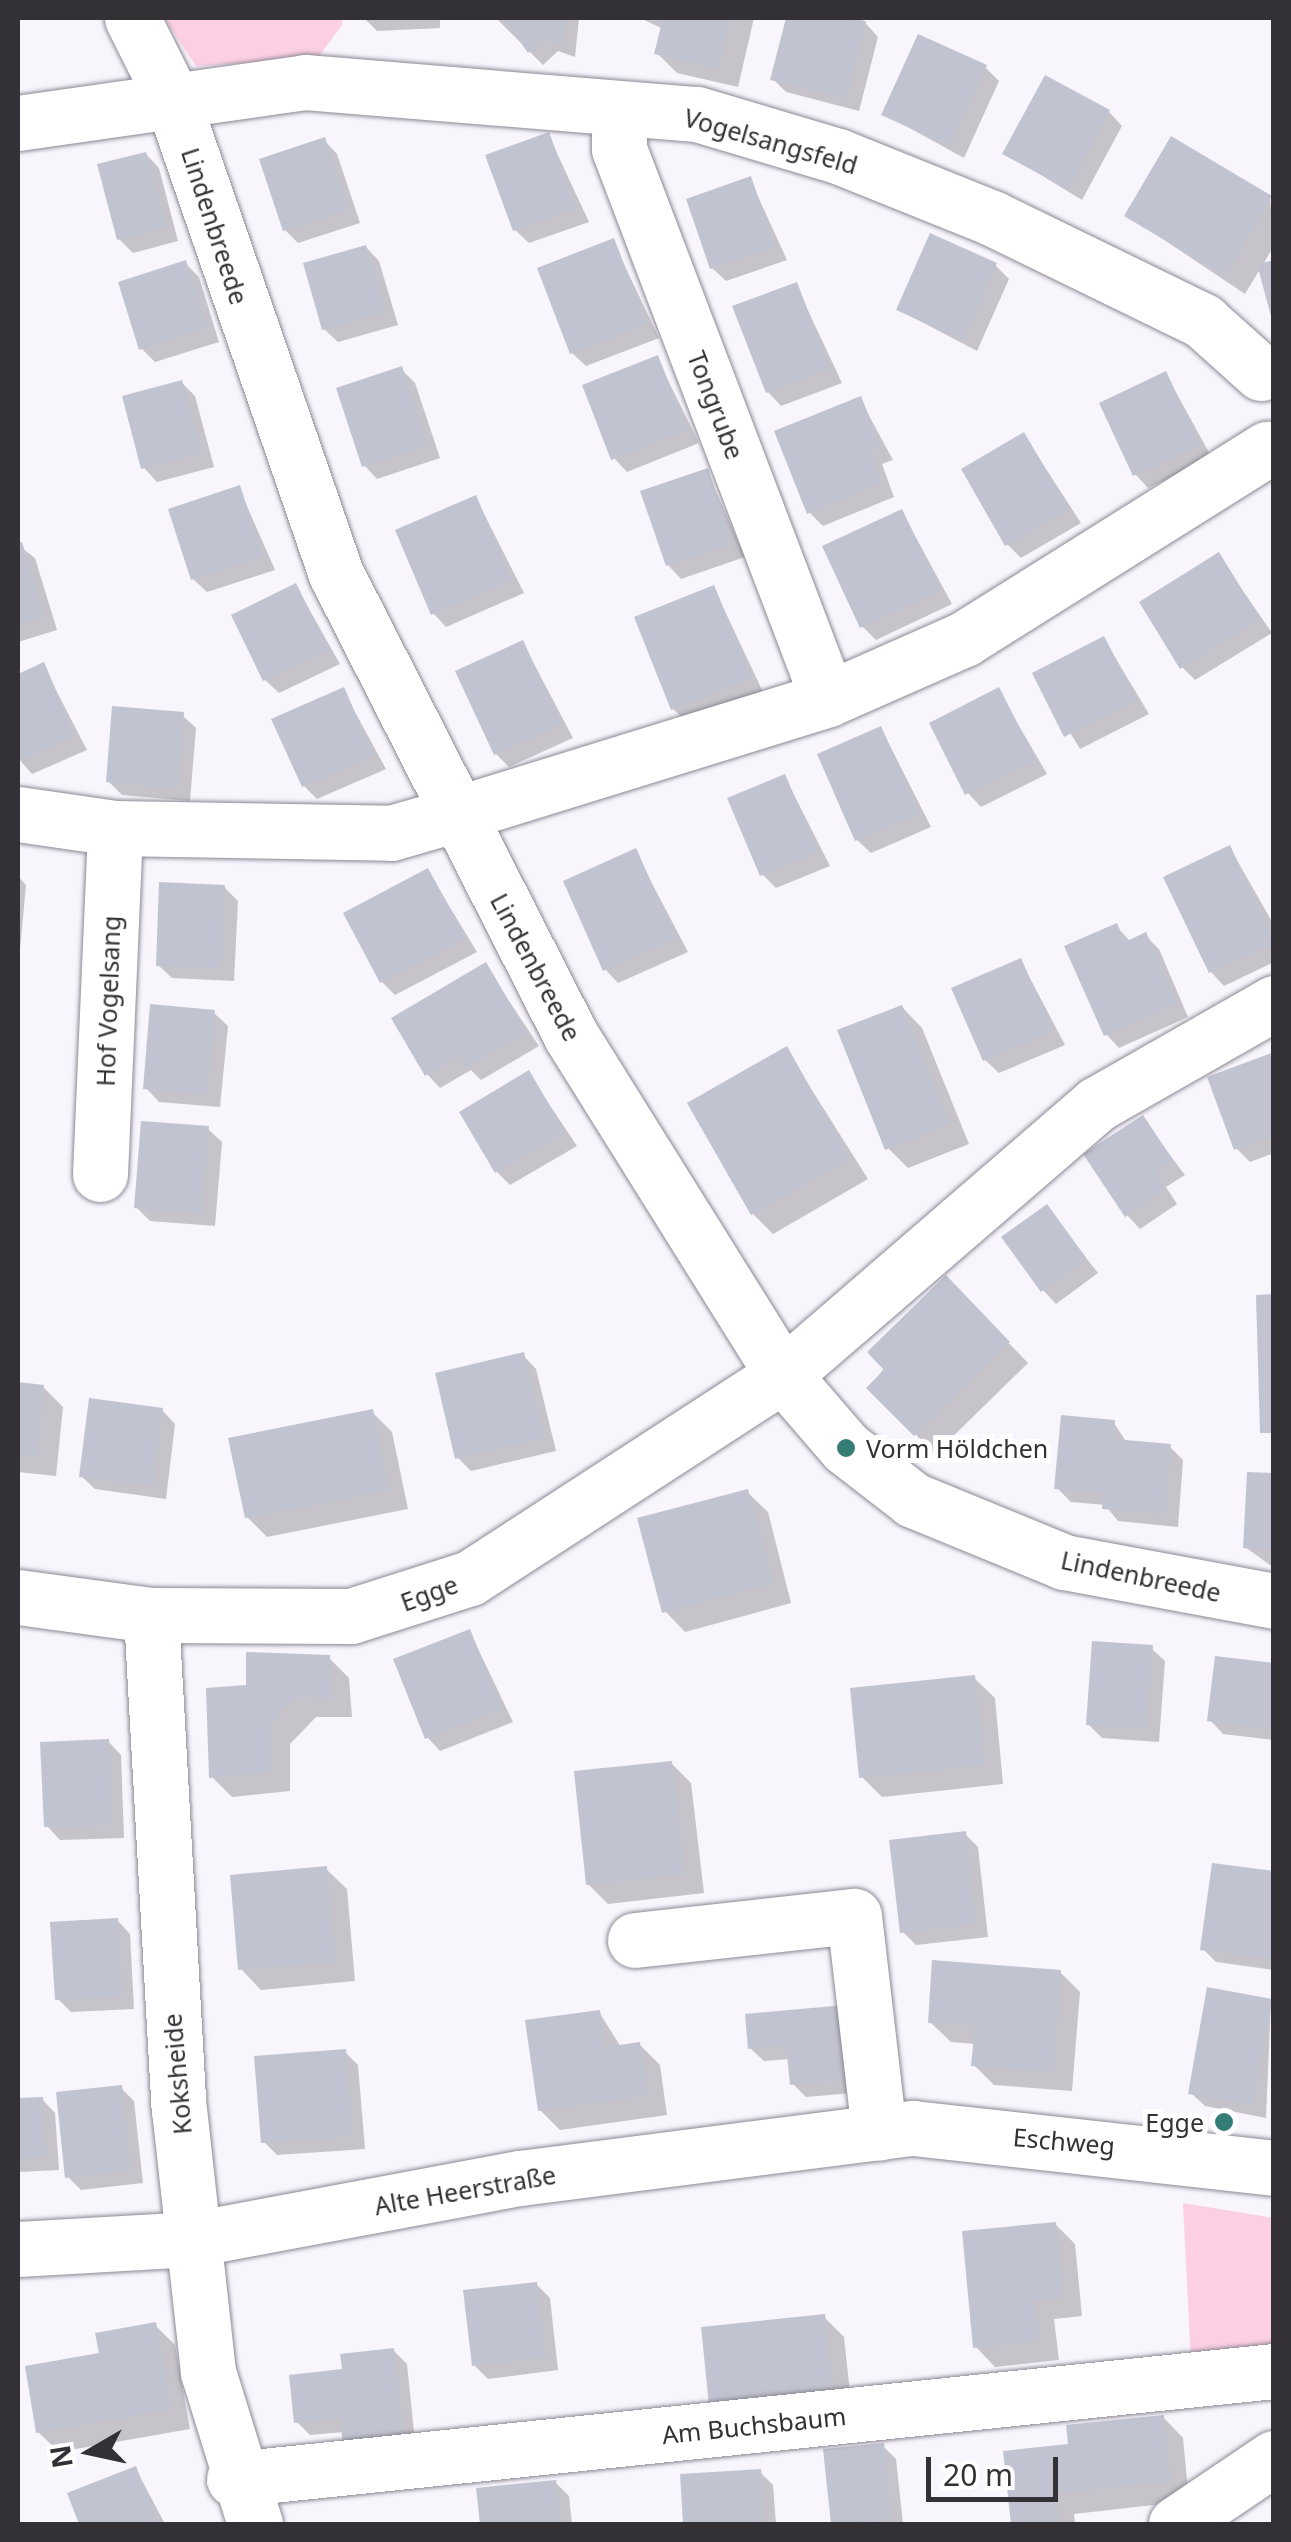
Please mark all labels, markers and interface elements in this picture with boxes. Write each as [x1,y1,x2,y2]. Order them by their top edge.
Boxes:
street label: Vogelsangsfeld [681,102,861,180]
street label: Lindenbreede [176,144,254,308]
street label: Tongrube [682,347,750,463]
street label: Lindenbreede [485,888,587,1046]
street label: Hof Vogelsang [90,915,126,1087]
place label: Vorm Höldchen [866,1433,1048,1463]
marker: Vorm Höldchen [835,1437,857,1459]
street label: Lindenbreede [1058,1544,1224,1608]
street label: Egge [396,1569,462,1617]
street label: Koksheide [157,2012,197,2136]
place label: Egge [1145,2107,1204,2137]
marker: Egge [1213,2111,1235,2133]
street label: Eschweg [1012,2122,1116,2160]
street label: Alte Heerstraße [372,2159,558,2221]
street label: Am Buchsbaum [660,2400,848,2450]
north arrow [40,2402,140,2502]
scale bar [931,2437,1064,2499]
text: N [40,2442,81,2471]
text: 20 m [943,2454,1013,2495]

